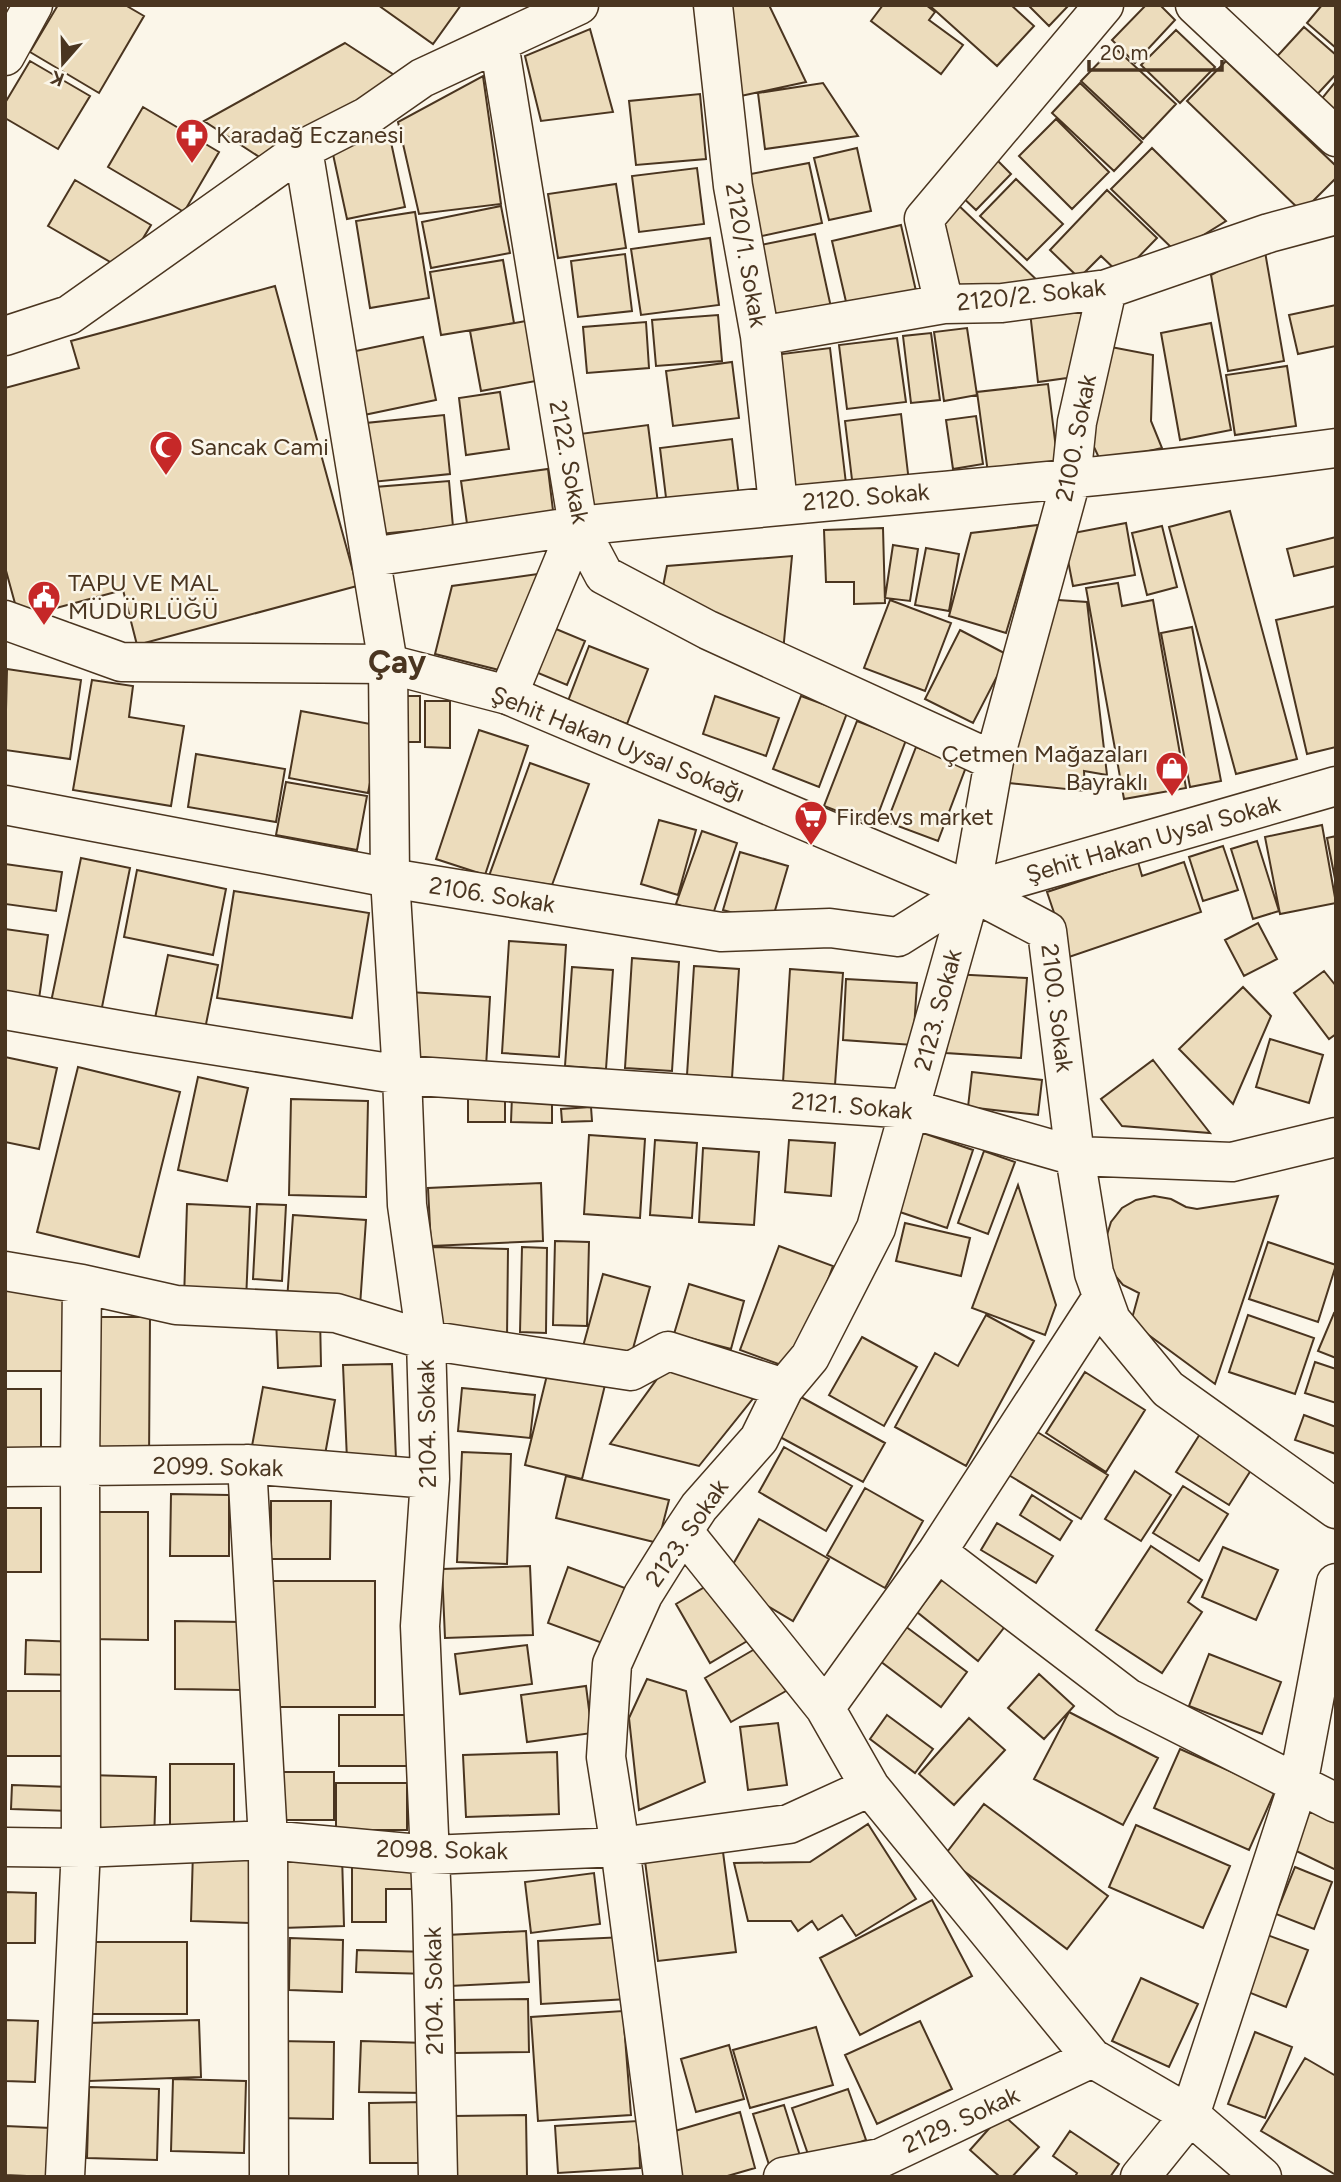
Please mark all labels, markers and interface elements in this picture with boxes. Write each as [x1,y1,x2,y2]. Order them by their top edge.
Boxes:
north arrow [28,28,98,98]
scale bar [1089,28,1222,72]
text: 20 m [1100,40,1148,65]
text: K [47,65,67,91]
pharmacy icon: Karadağ Eczanesi [173,116,211,165]
place label: Karadağ Eczanesi [216,120,404,149]
street label: 2120/1. Sokak [720,180,774,330]
street label: 2120/2. Sokak [955,272,1107,317]
street label: 2100. Sokak [1049,372,1102,504]
street label: 2122. Sokak [543,398,596,526]
mosque icon: Sancak Cami [147,428,185,477]
place label: Sancak Cami [190,432,329,461]
street label: 2120. Sokak [801,476,931,516]
place label: TAPU VE MAL MÜDÜRLÜĞÜ [68,568,219,625]
public building icon: TAPU VE MAL MÜDÜRLÜĞÜ [25,578,63,627]
district label: Çay [368,643,427,681]
street label: Şehit Hakan Uysal Sokağı [487,679,749,808]
place label: Çetmen Mağazaları Bayraklı [942,739,1148,796]
shop icon: Çetmen Mağazaları Bayraklı [1153,749,1191,798]
street label: Şehit Hakan Uysal Sokak [1022,788,1284,889]
supermarket icon: Firdevs market [792,798,830,847]
place label: Firdevs market [836,802,993,831]
street label: 2106. Sokak [427,870,557,919]
street label: 2100. Sokak [1035,942,1080,1074]
street label: 2123. Sokak [907,946,968,1074]
street label: 2121. Sokak [790,1086,914,1125]
street label: 2104. Sokak [411,1359,442,1488]
street label: 2099. Sokak [152,1451,284,1482]
street label: 2123. Sokak [639,1473,734,1592]
street label: 2098. Sokak [376,1834,509,1865]
street label: 2104. Sokak [418,1926,449,2055]
street label: 2129. Sokak [898,2080,1024,2159]

